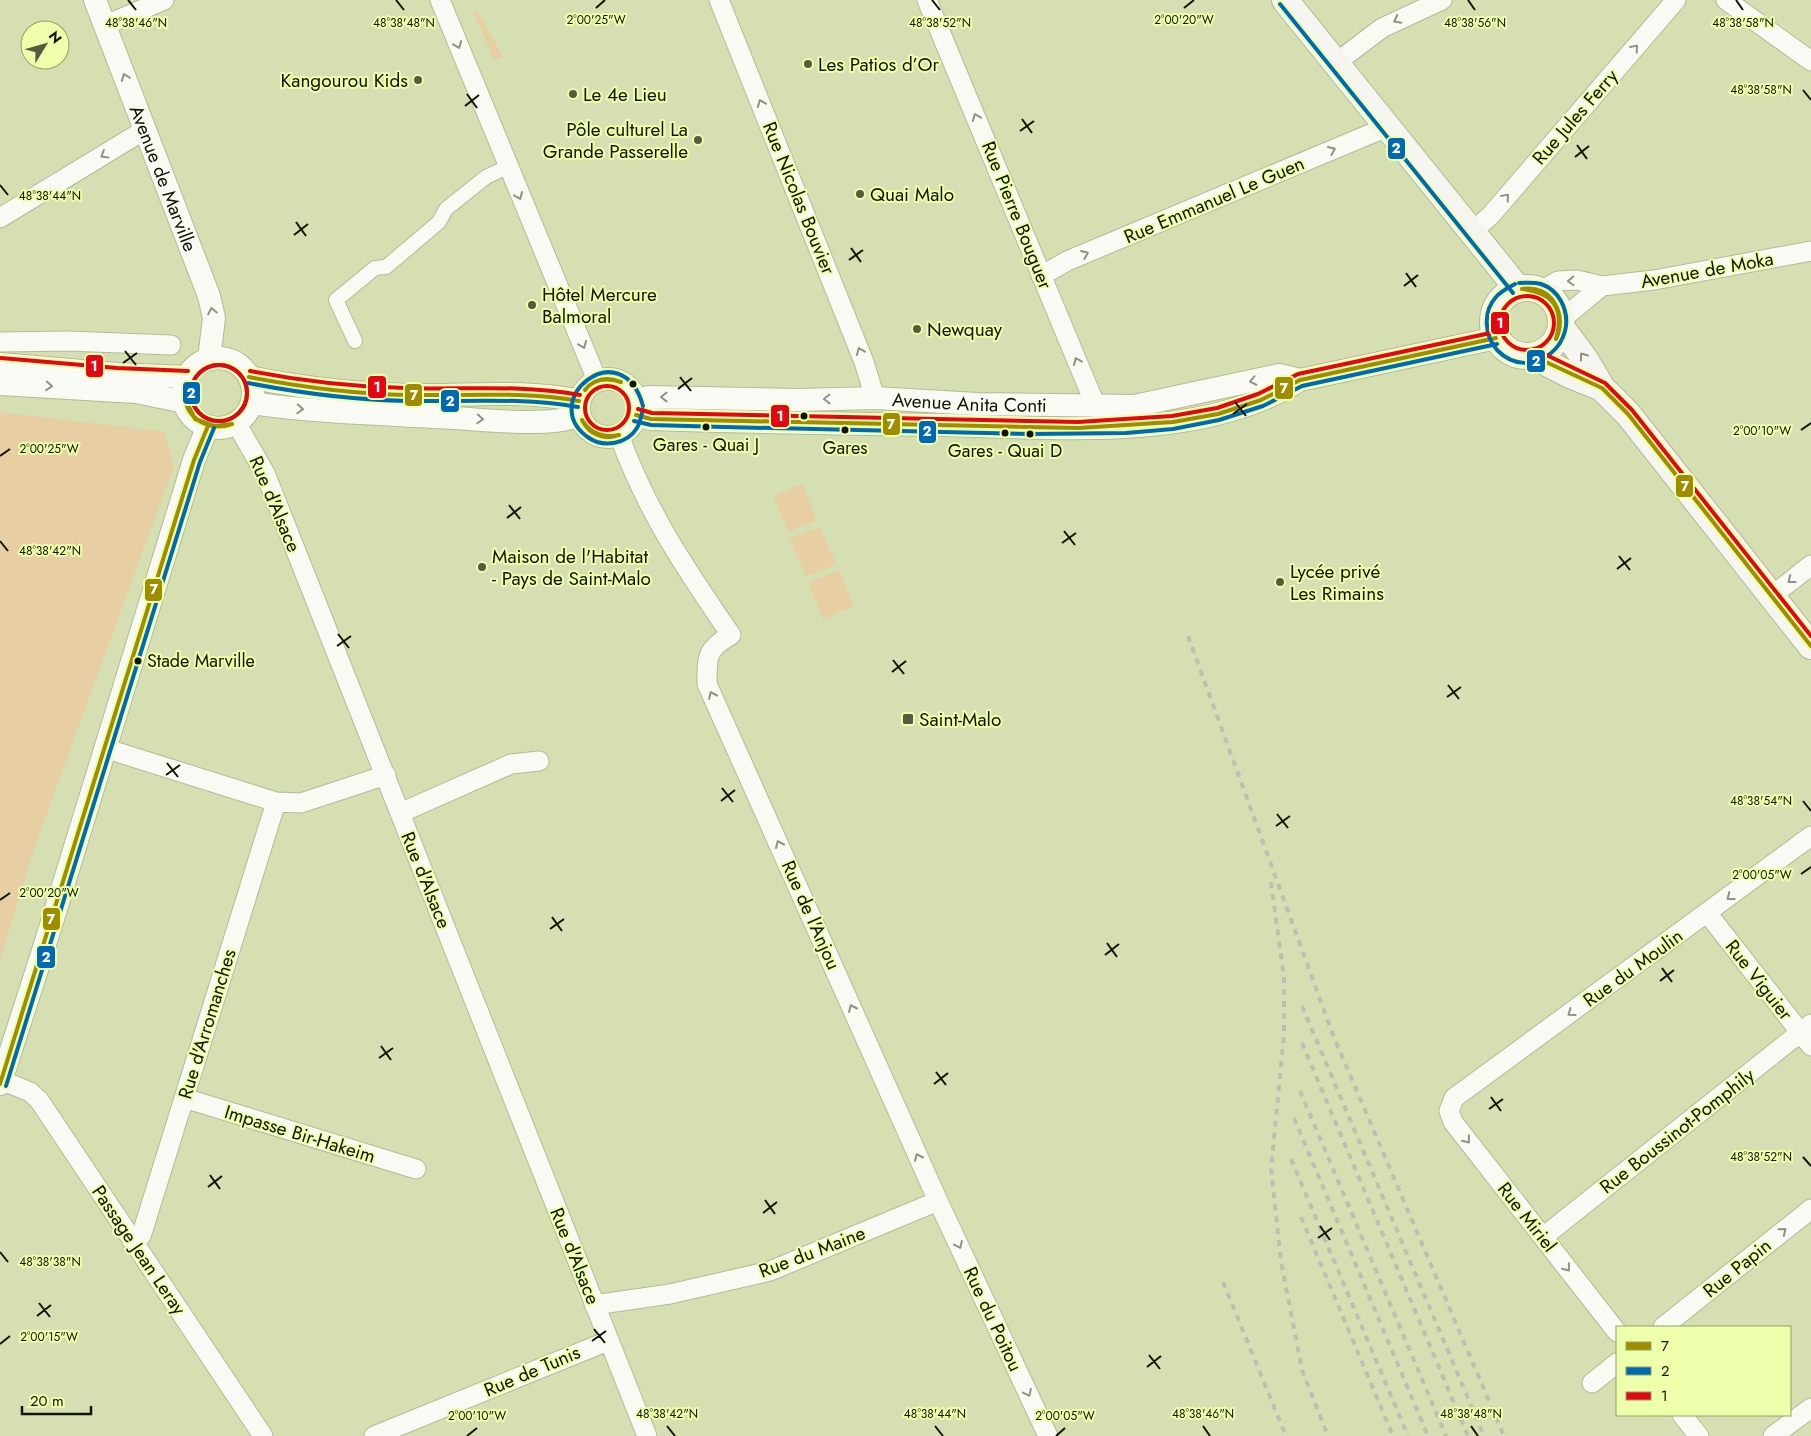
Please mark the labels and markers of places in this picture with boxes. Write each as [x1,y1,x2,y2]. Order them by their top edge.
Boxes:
place label: Les Patios d’Or [818,51,939,78]
marker: Les Patios d’Or [802,58,814,70]
place label: Kangourou Kids [281,67,408,94]
marker: Kangourou Kids [412,74,424,86]
place label: Le 4e Lieu [583,81,667,108]
marker: Le 4e Lieu [567,88,579,100]
place label: Pôle culturel La Grande Passerelle [543,116,688,165]
marker: Pôle culturel La Grande Passerelle [692,134,704,146]
place label: Quai Malo [870,181,954,208]
marker: Quai Malo [854,188,866,200]
place label: Hôtel Mercure Balmoral [542,281,657,330]
marker: Hôtel Mercure Balmoral [526,299,538,311]
place label: Newquay [927,316,1003,343]
marker: Newquay [911,323,923,335]
unlabelled marker [628,379,638,389]
unlabelled marker [799,411,809,421]
marker: Gares - Quai J [701,422,711,432]
marker: Gares [840,425,850,435]
marker: Gares - Quai D [1000,428,1010,438]
unlabelled marker [1025,429,1035,439]
place label: Gares - Quai J [653,432,759,458]
place label: Gares [822,435,868,461]
place label: Gares - Quai D [948,438,1062,464]
place label: Maison de l'Habitat - Pays de Saint-Malo [492,543,651,592]
place label: Lycée privé Les Rimains [1290,558,1384,607]
marker: Maison de l'Habitat - Pays de Saint-Malo [476,561,488,573]
marker: Lycée privé Les Rimains [1274,576,1286,588]
place label: Stade Marville [147,648,255,674]
marker: Stade Marville [133,656,143,666]
place label: Saint-Malo [919,706,1001,733]
marker: Saint-Malo [901,712,915,726]

